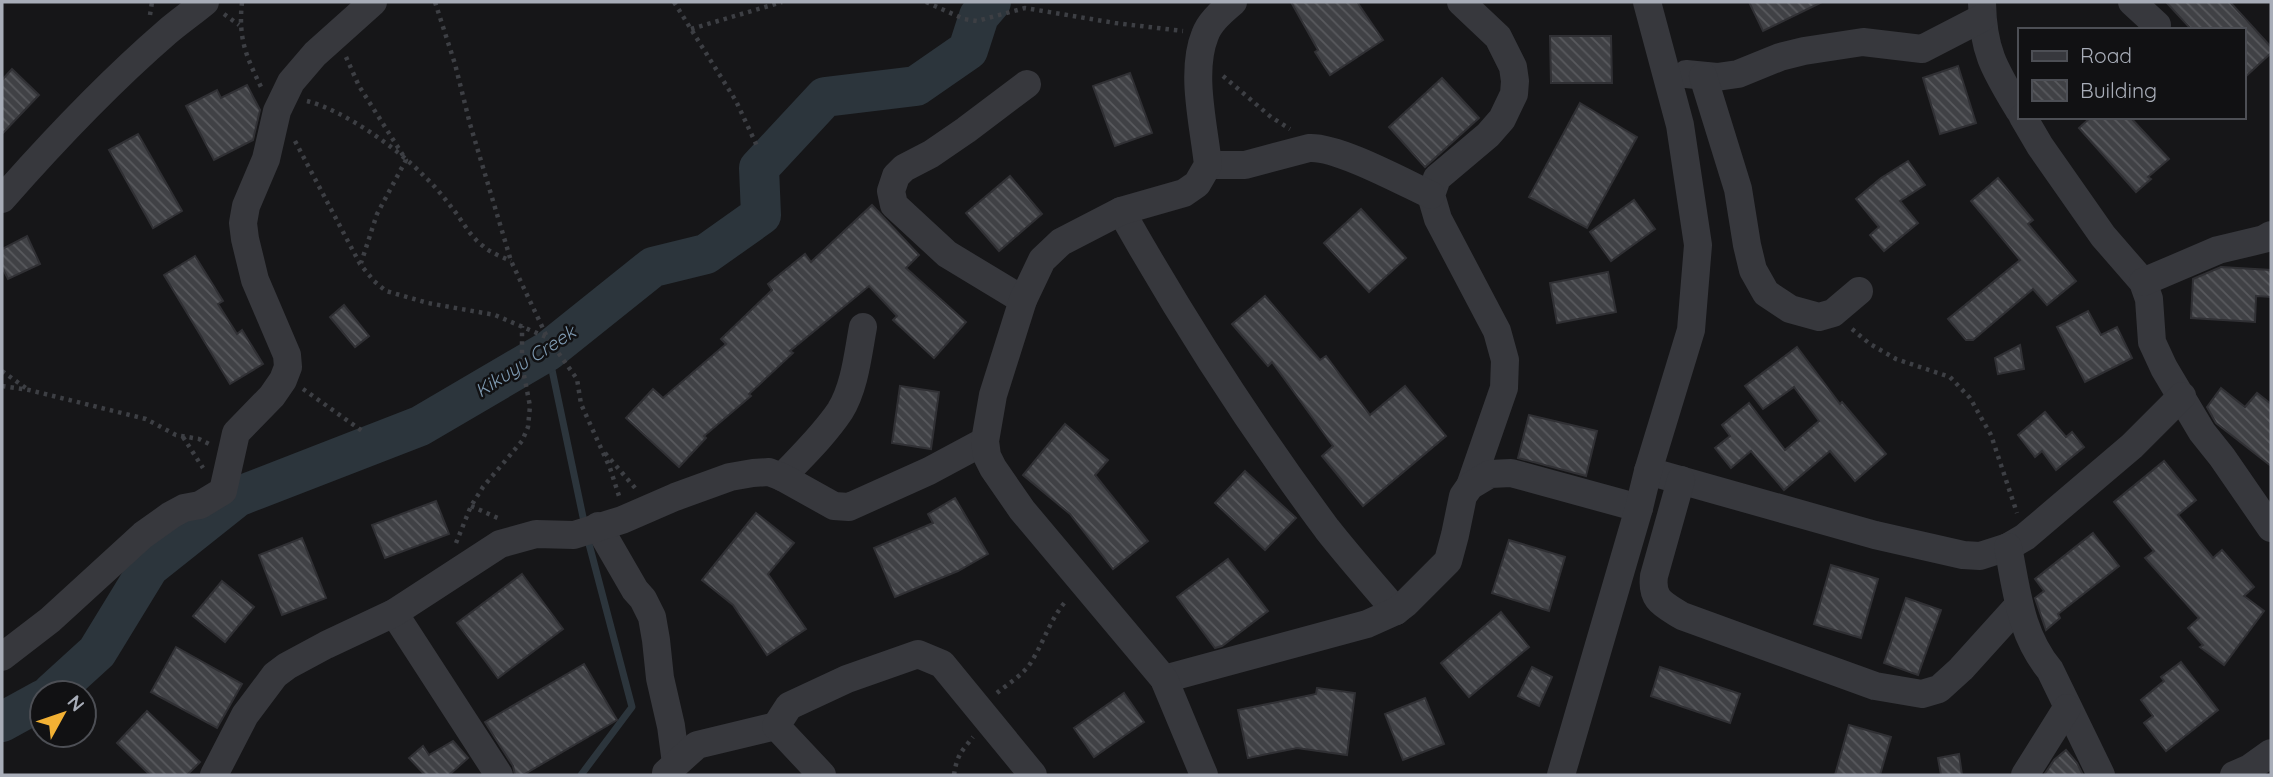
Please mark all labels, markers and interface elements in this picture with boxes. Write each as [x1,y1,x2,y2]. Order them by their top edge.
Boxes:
legend [2018,28,2245,119]
text: Road [2080,42,2132,68]
text: Building [2080,77,2157,103]
water label: Kikuyu Creek [470,318,582,403]
north arrow [28,679,98,749]
text: N [62,690,90,716]

